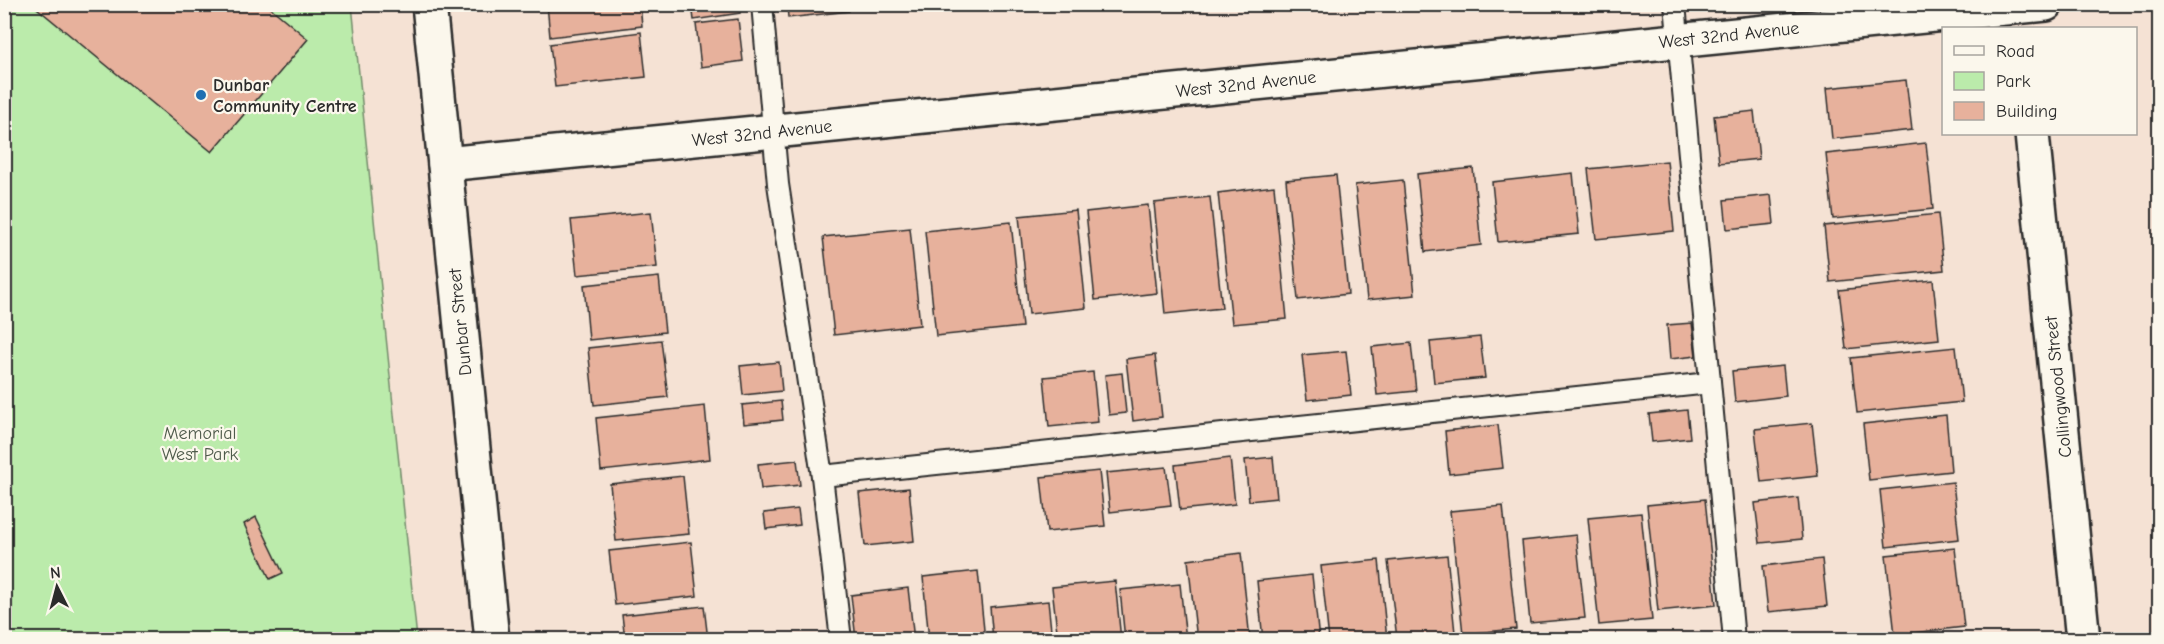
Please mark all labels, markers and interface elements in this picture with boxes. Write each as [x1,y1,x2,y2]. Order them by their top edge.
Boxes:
street label: West 32nd Avenue [1658,18,1800,53]
legend [1942,27,2137,135]
text: Road [1996,41,2035,62]
street label: West 32nd Avenue [1175,67,1317,102]
text: Park [1996,71,2031,92]
place label: Dunbar Community Centre [213,75,357,117]
marker: Dunbar Community Centre [194,88,208,102]
text: Building [1996,101,2058,122]
street label: West 32nd Avenue [691,116,833,151]
street label: Dunbar Street [444,266,477,377]
street label: Collingwood Street [2041,314,2076,459]
park label: Memorial West Park [162,423,239,465]
north arrow [27,557,87,617]
text: N [49,564,62,583]

